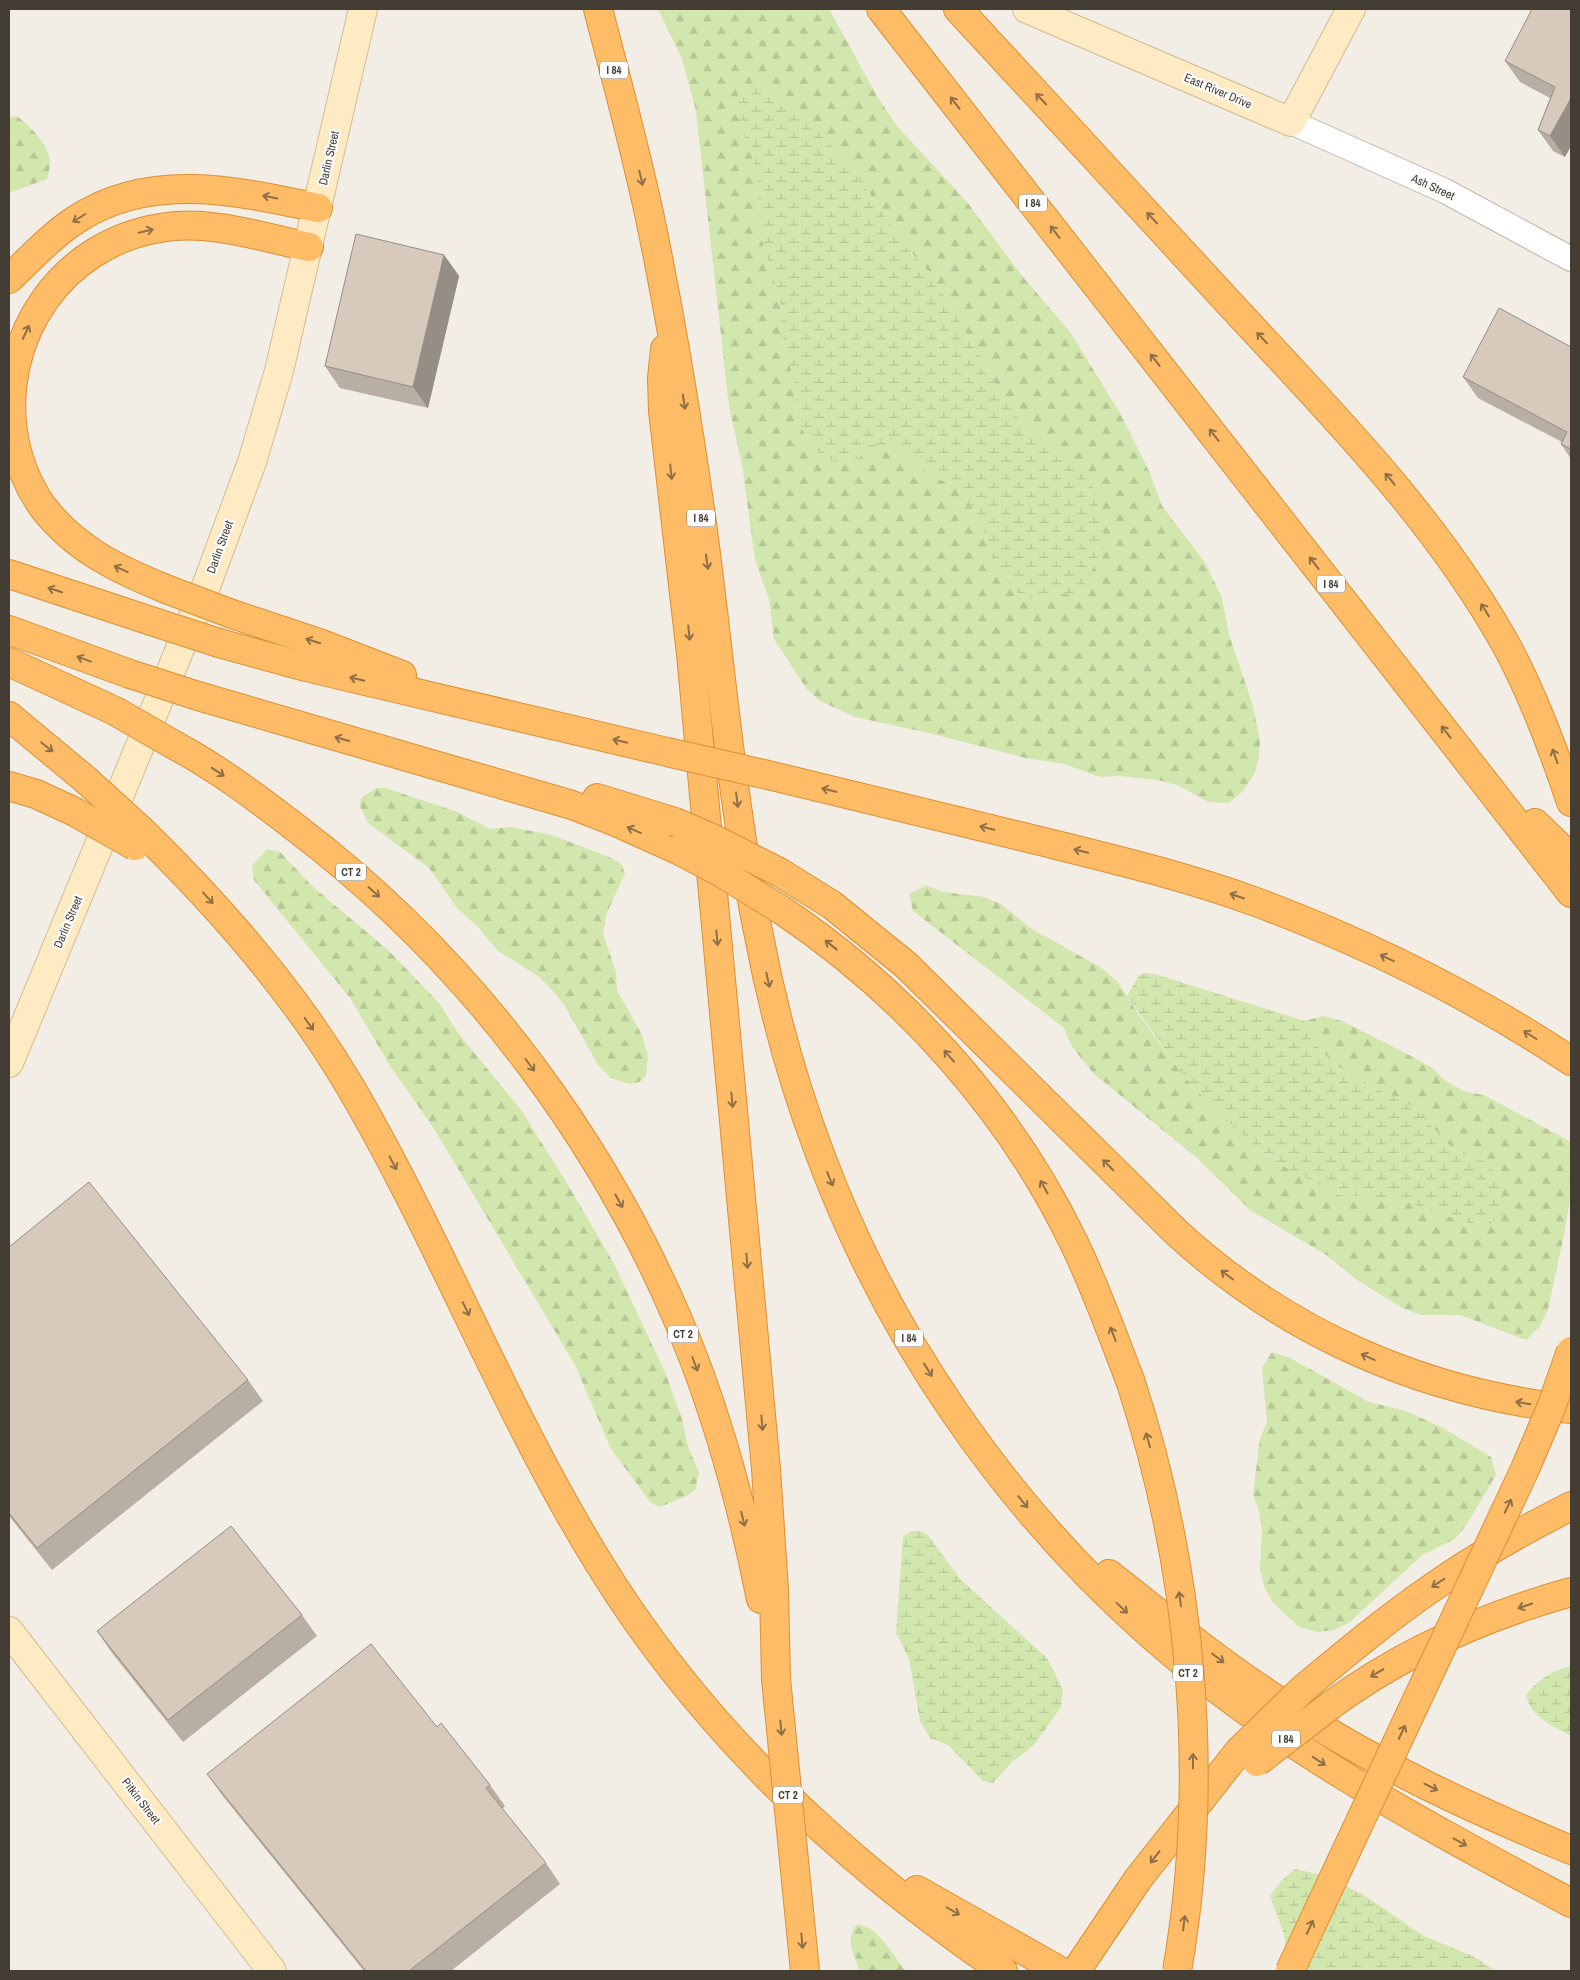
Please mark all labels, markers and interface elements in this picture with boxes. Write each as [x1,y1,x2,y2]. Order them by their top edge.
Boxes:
road number: I 84 [600,62,628,78]
street label: East River Drive [1182,70,1254,112]
one-way arrow [1035,93,1047,105]
one-way arrow [950,97,961,110]
street label: Darlin Street [315,129,343,187]
one-way arrow [637,169,646,185]
street label: Ash Street [1408,170,1457,204]
one-way arrow [262,192,278,202]
road number: I 84 [1019,194,1047,212]
one-way arrow [1146,212,1157,225]
one-way arrow [72,213,86,223]
one-way arrow [1050,225,1061,238]
one-way arrow [137,226,153,235]
one-way arrow [22,325,31,340]
one-way arrow [1256,331,1268,344]
one-way arrow [1150,354,1161,367]
one-way arrow [679,393,689,409]
one-way arrow [1208,429,1219,442]
one-way arrow [666,464,676,480]
one-way arrow [1384,472,1395,485]
road number: I 84 [687,509,715,526]
street label: Darlin Street [203,518,237,576]
one-way arrow [702,554,712,570]
one-way arrow [1308,557,1319,570]
one-way arrow [114,564,129,574]
road number: I 84 [1317,576,1345,592]
one-way arrow [47,584,63,594]
one-way arrow [1480,603,1490,617]
one-way arrow [684,625,693,641]
one-way arrow [306,636,322,646]
one-way arrow [76,653,92,663]
one-way arrow [349,674,365,683]
one-way arrow [1441,726,1452,739]
one-way arrow [334,733,350,743]
one-way arrow [612,736,628,745]
one-way arrow [40,741,53,752]
one-way arrow [1550,749,1559,764]
one-way arrow [210,767,224,777]
one-way arrow [822,785,838,794]
one-way arrow [732,792,742,808]
one-way arrow [979,823,995,832]
one-way arrow [627,824,642,834]
one-way arrow [1073,846,1089,855]
road number: CT 2 [336,864,366,880]
one-way arrow [368,886,381,898]
one-way arrow [1229,890,1245,900]
one-way arrow [202,891,213,904]
street label: Darlin Street [50,893,86,951]
one-way arrow [712,930,721,946]
one-way arrow [824,940,837,951]
one-way arrow [1380,952,1395,962]
one-way arrow [764,972,773,988]
one-way arrow [304,1017,314,1031]
one-way arrow [1524,1029,1538,1039]
one-way arrow [943,1050,954,1063]
one-way arrow [524,1058,535,1071]
one-way arrow [727,1091,736,1107]
one-way arrow [388,1156,398,1171]
one-way arrow [1102,1159,1115,1171]
one-way arrow [825,1171,835,1186]
one-way arrow [1039,1181,1049,1195]
one-way arrow [614,1193,624,1208]
one-way arrow [742,1253,751,1269]
one-way arrow [1221,1270,1234,1281]
one-way arrow [461,1301,471,1316]
road number: CT 2 [668,1326,698,1342]
one-way arrow [1108,1327,1117,1342]
road number: I 84 [895,1330,923,1346]
one-way arrow [1361,1351,1376,1361]
one-way arrow [691,1355,700,1371]
one-way arrow [923,1363,934,1377]
one-way arrow [1515,1397,1531,1407]
one-way arrow [757,1415,767,1431]
one-way arrow [1142,1432,1152,1448]
one-way arrow [1017,1495,1028,1508]
one-way arrow [1503,1499,1513,1514]
one-way arrow [739,1510,748,1526]
one-way arrow [1432,1578,1446,1588]
one-way arrow [1175,1591,1185,1607]
one-way arrow [1116,1602,1128,1614]
one-way arrow [1517,1602,1533,1611]
one-way arrow [1211,1653,1225,1663]
road number: CT 2 [1173,1665,1203,1682]
one-way arrow [1369,1668,1384,1678]
one-way arrow [776,1720,786,1736]
one-way arrow [1397,1725,1407,1740]
road number: I 84 [1272,1730,1300,1748]
one-way arrow [1188,1753,1198,1770]
one-way arrow [1312,1756,1326,1766]
street label: Pitkin Street [118,1775,164,1827]
one-way arrow [1424,1782,1439,1792]
road number: CT 2 [773,1786,803,1804]
one-way arrow [1452,1838,1467,1848]
one-way arrow [1150,1850,1161,1863]
one-way arrow [946,1907,960,1917]
one-way arrow [1179,1915,1189,1931]
one-way arrow [1306,1920,1316,1935]
one-way arrow [798,1933,807,1949]

